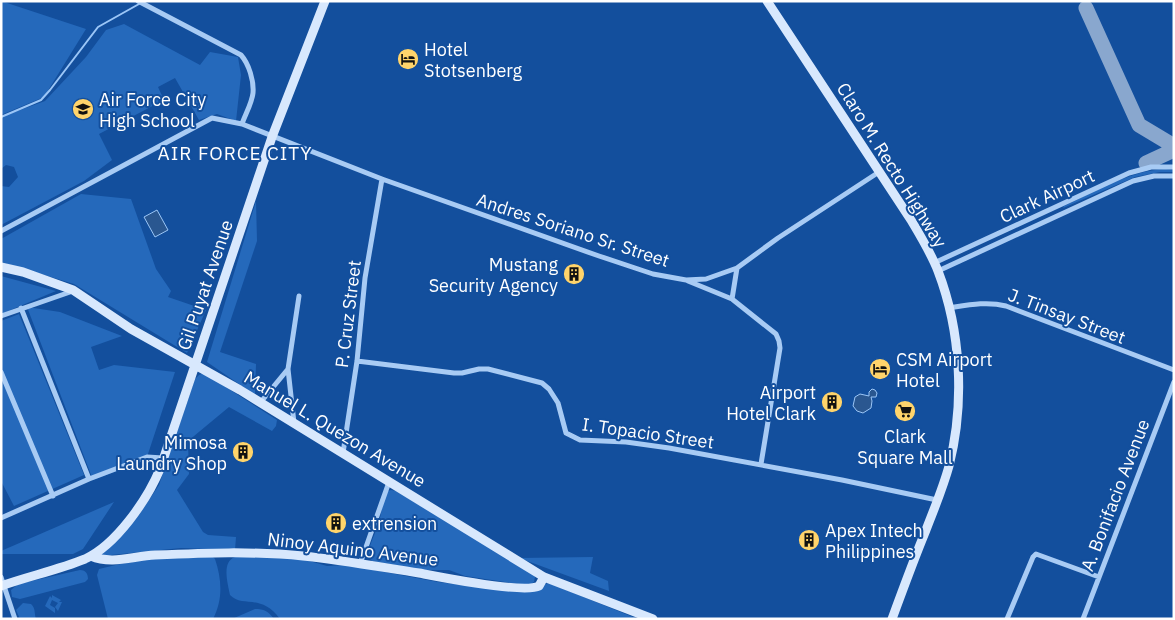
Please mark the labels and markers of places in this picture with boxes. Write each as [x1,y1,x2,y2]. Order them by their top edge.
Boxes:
place label: Hotel Stotsenberg [424,38,522,82]
hotel icon: Hotel Stotsenberg [396,47,420,71]
place label: Air Force City High School [99,88,206,132]
school or university icon: Air Force City High School [71,97,95,121]
place label: Mustang Security Agency [429,253,558,297]
building icon: Mustang Security Agency [562,262,586,286]
place label: CSM Airport Hotel [896,348,993,392]
hotel icon: CSM Airport Hotel [868,357,892,381]
place label: Airport Hotel Clark [726,381,817,425]
building icon: Airport Hotel Clark [820,390,844,414]
supermarket icon: Clark Square Mall [893,399,917,423]
place label: Clark Square Mall [857,425,953,469]
place label: Mimosa Laundry Shop [116,431,227,475]
building icon: Mimosa Laundry Shop [231,440,255,464]
building icon: extrension [324,511,348,535]
place label: extrension [352,512,437,535]
place label: Apex Intech Philippines [825,519,923,563]
building icon: Apex Intech Philippines [797,528,821,552]

